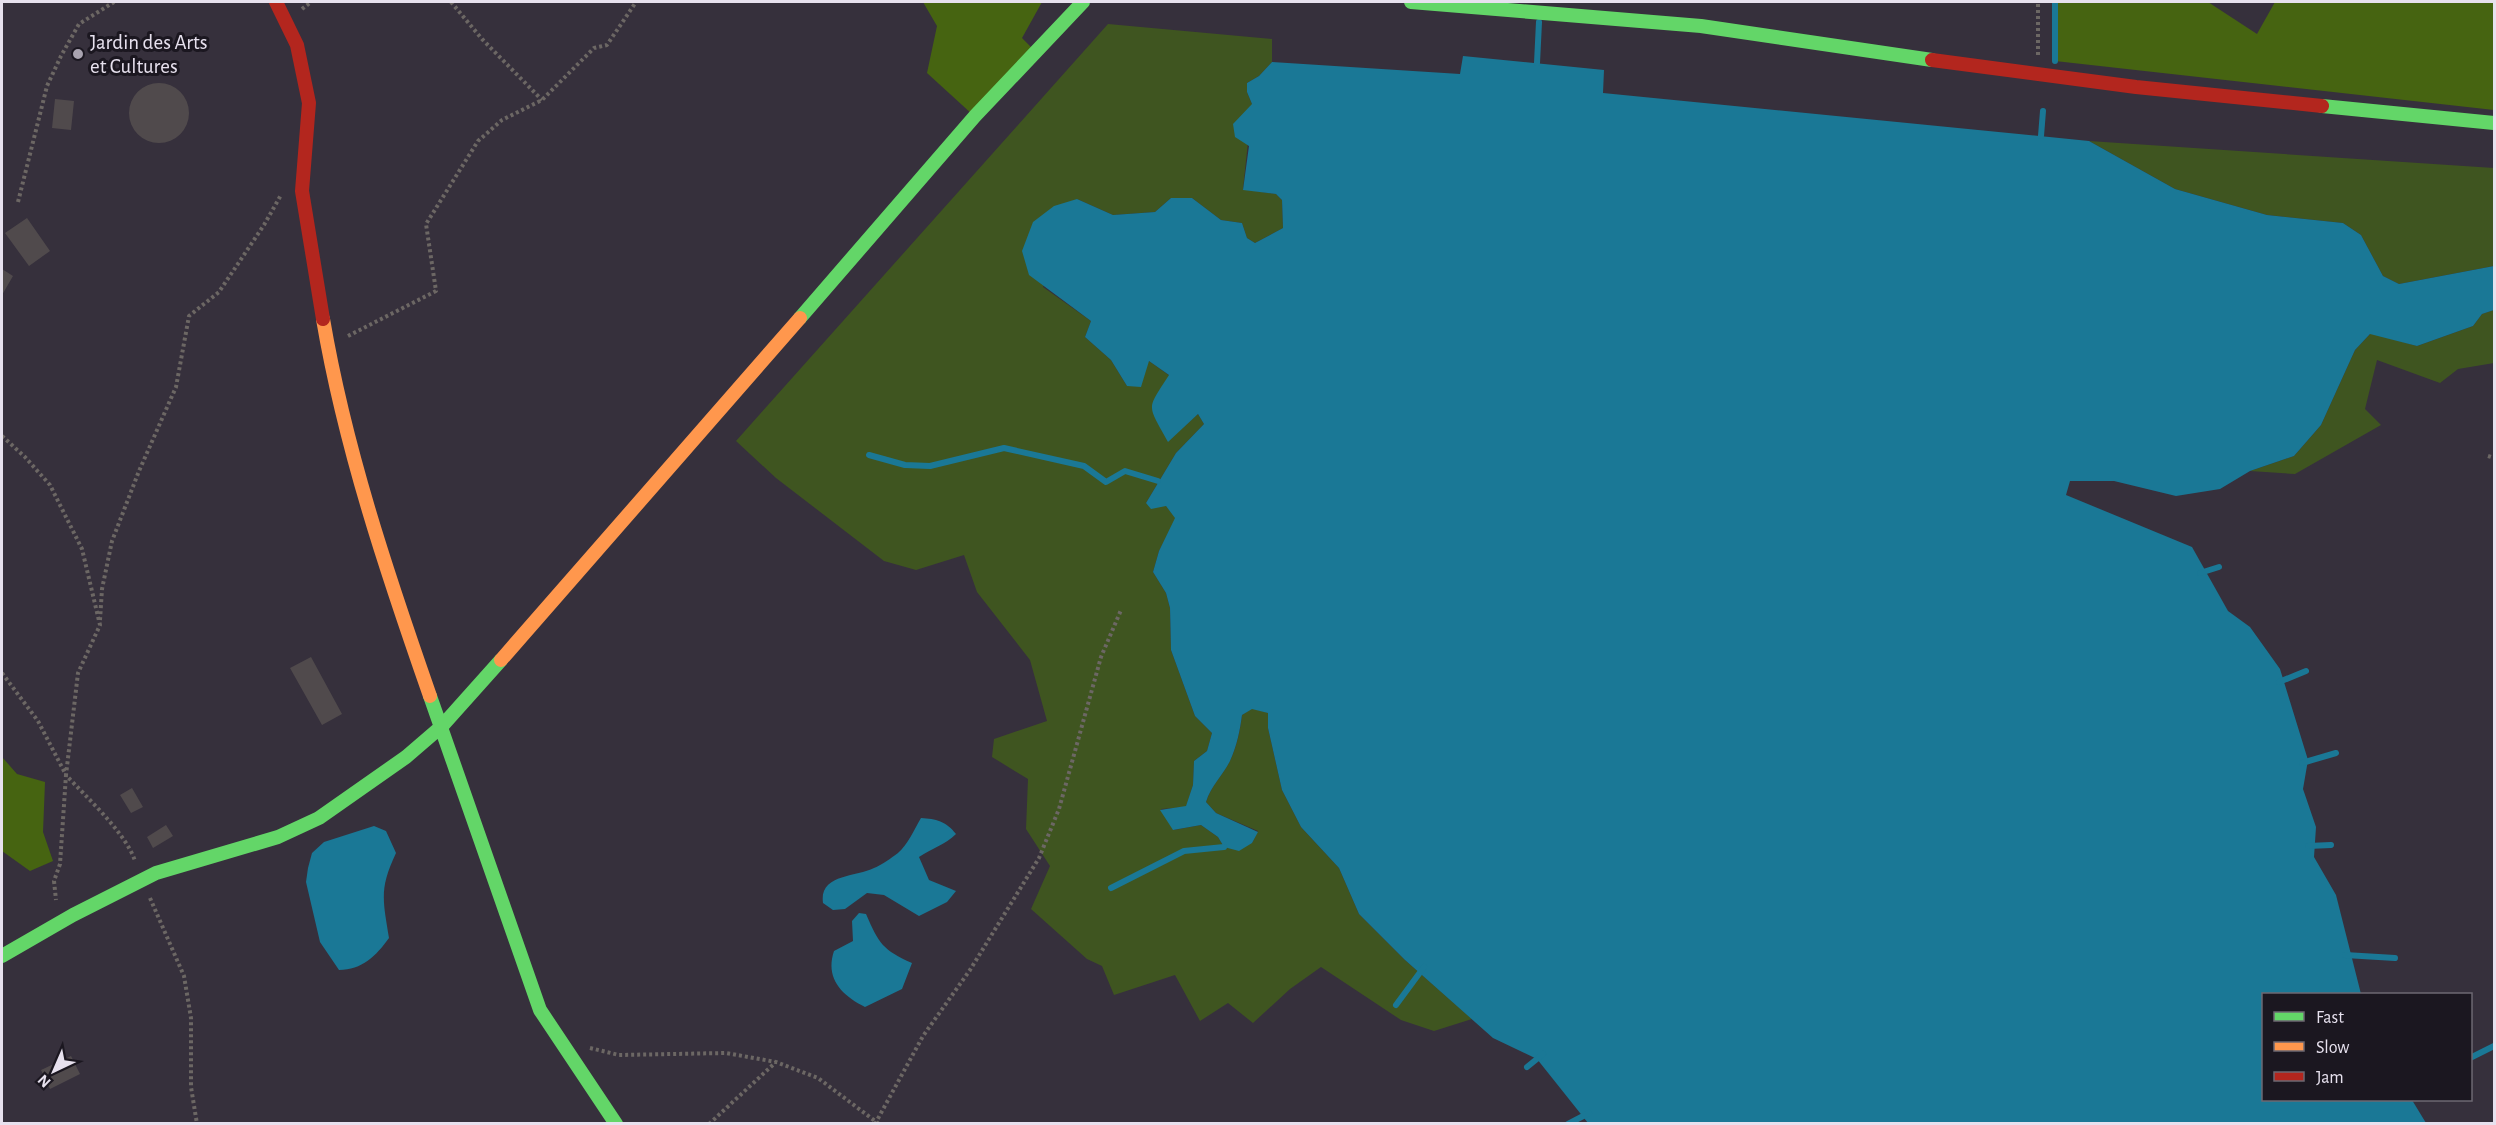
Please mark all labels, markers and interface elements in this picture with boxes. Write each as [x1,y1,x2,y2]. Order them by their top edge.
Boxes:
place label: Jardin des Arts et Cultures [90,32,208,77]
marker: Jardin des Arts et Cultures [71,47,85,61]
legend [2262,993,2472,1101]
text: Fast [2316,1009,2344,1027]
text: Slow [2316,1039,2349,1057]
north arrow [24,1041,84,1101]
text: Jam [2316,1069,2344,1087]
text: N [35,1071,54,1091]

